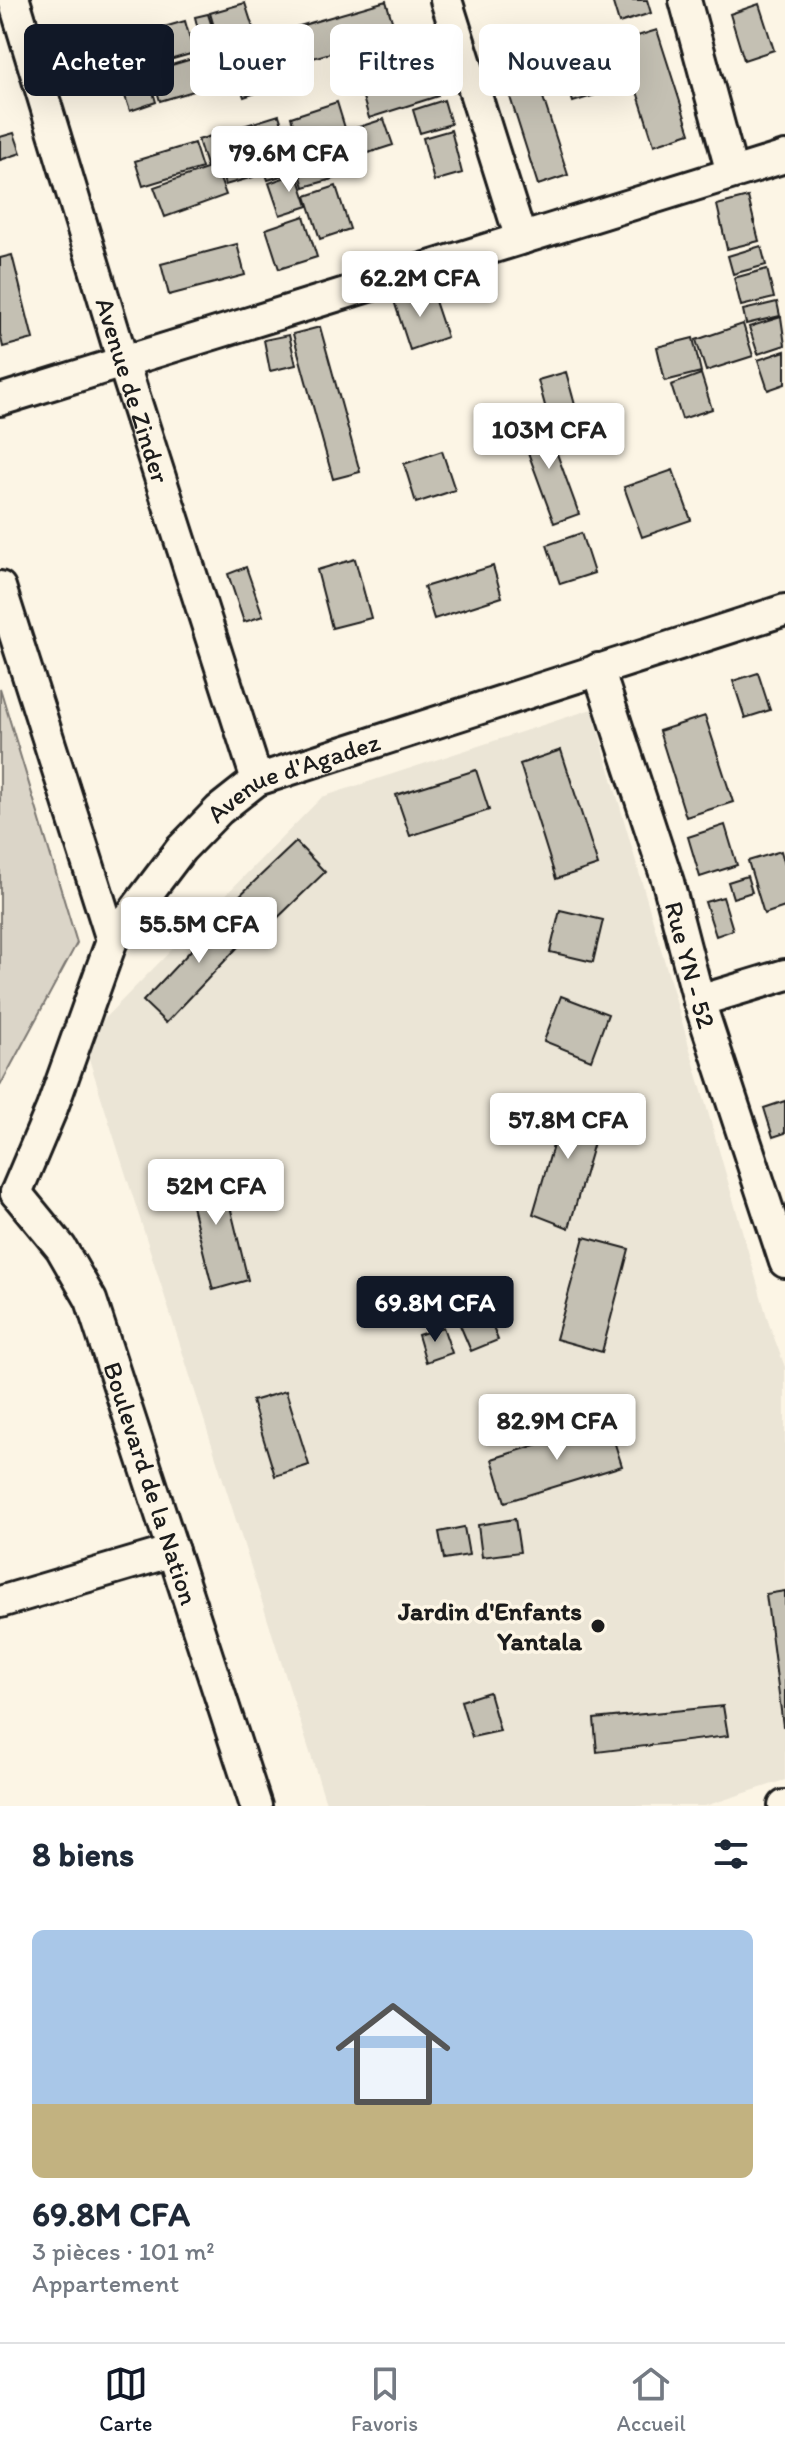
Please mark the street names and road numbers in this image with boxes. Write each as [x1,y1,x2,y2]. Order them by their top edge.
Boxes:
street label: Avenue de Zinder [89,294,177,488]
street label: Avenue d'Agadez [200,725,384,829]
street label: Rue YN - 52 [658,898,723,1033]
street label: Boulevard de la Nation [96,1358,205,1609]

